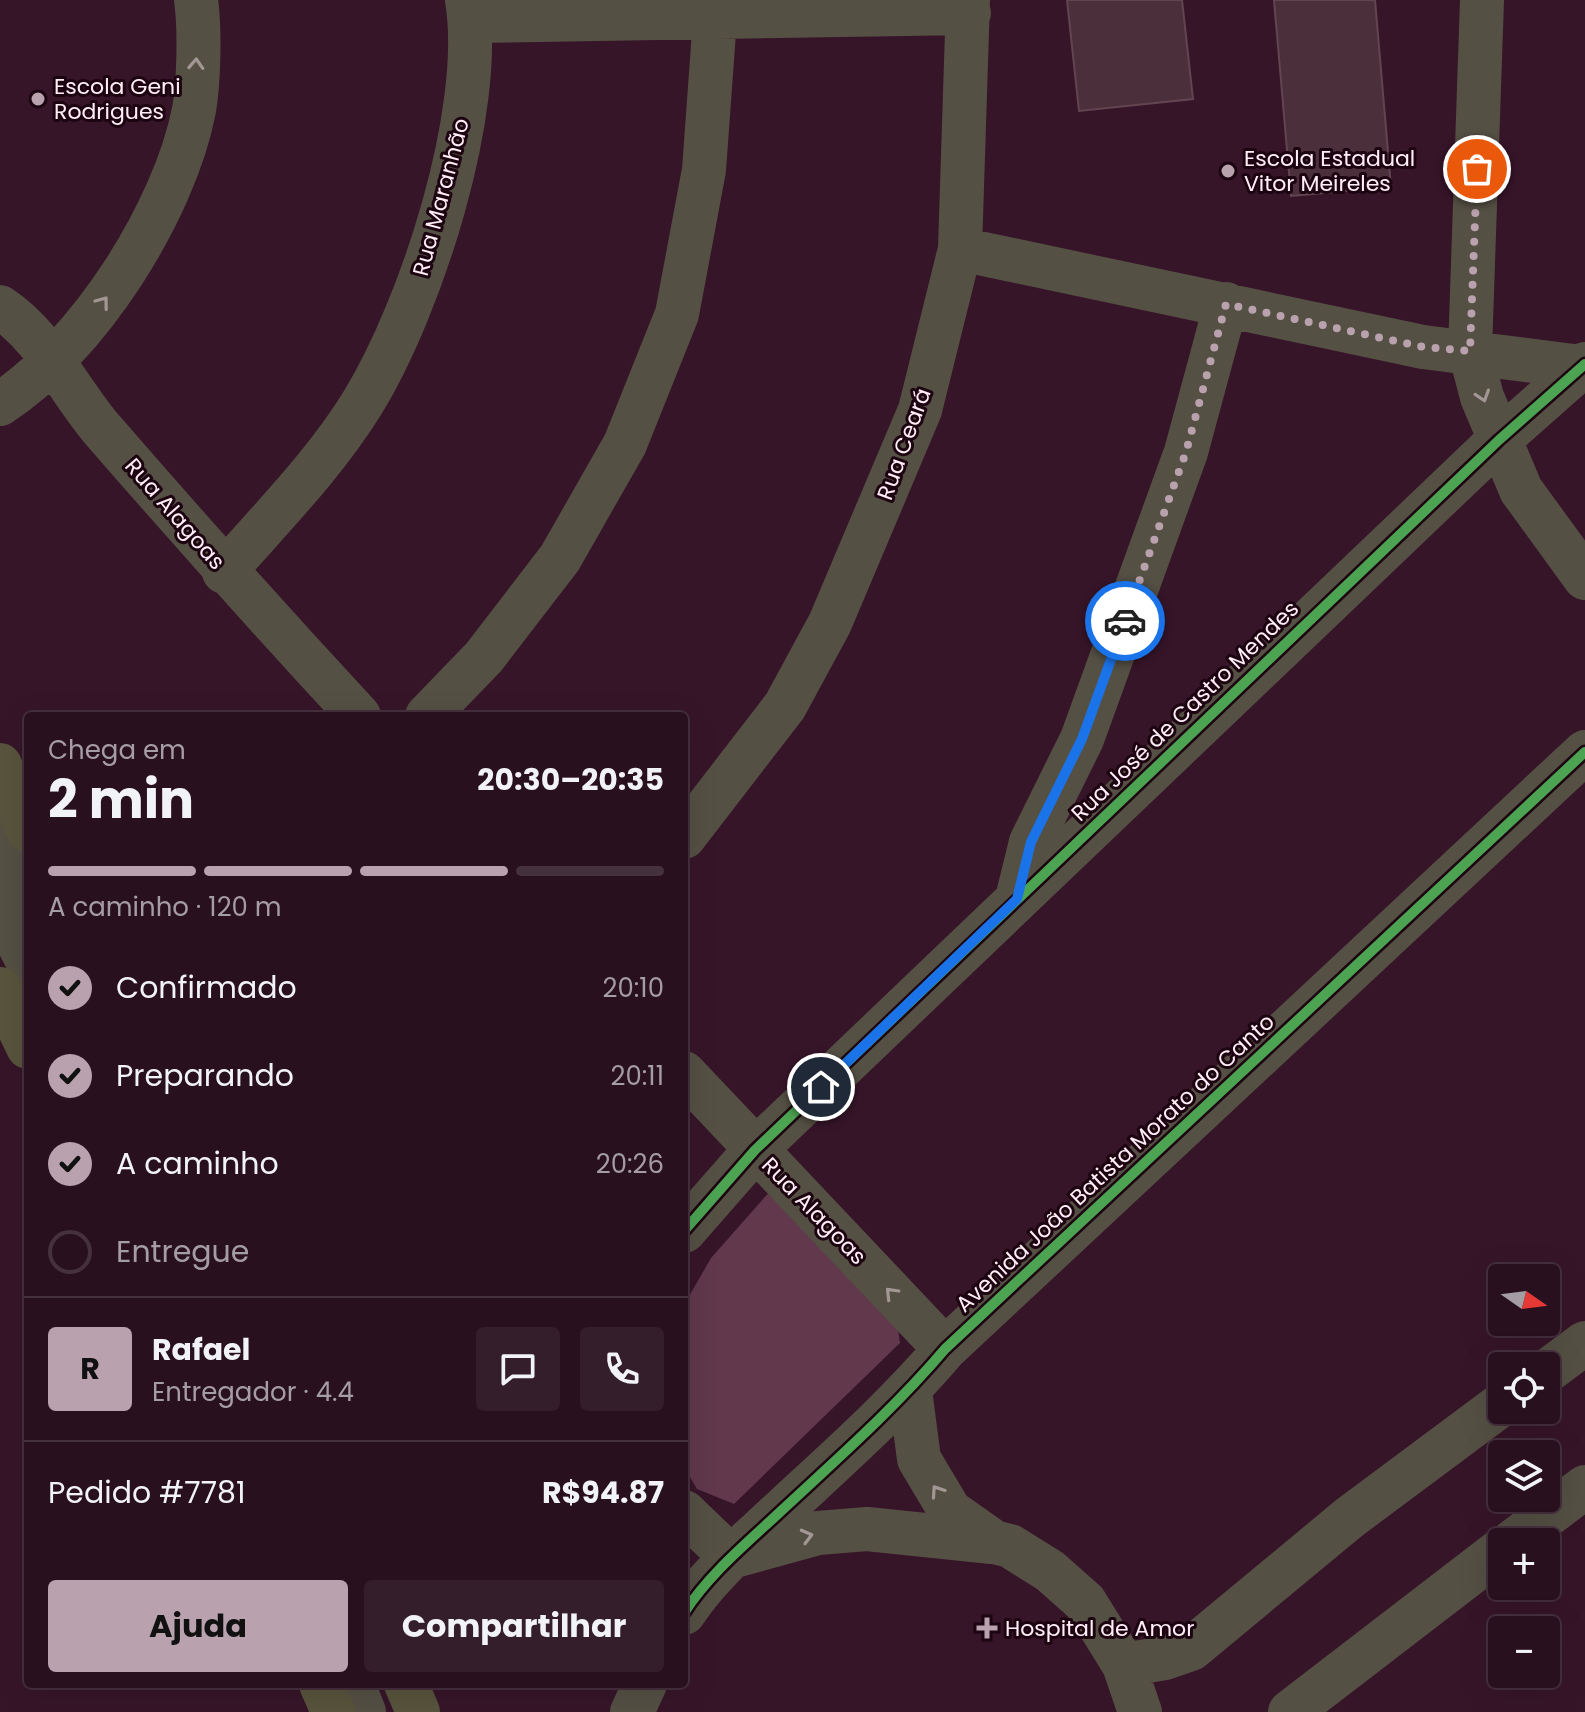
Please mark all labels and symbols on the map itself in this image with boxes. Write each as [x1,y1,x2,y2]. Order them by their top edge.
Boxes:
one-way arrow [187,57,204,70]
place label: Escola Geni Rodrigues [54,71,181,127]
marker: Escola Geni Rodrigues [29,90,47,108]
street label: Rua Maranhão [405,115,477,279]
pin [1443,135,1511,203]
place label: Escola Estadual Vitor Meireles [1244,143,1415,199]
marker: Escola Estadual Vitor Meireles [1219,162,1237,180]
one-way arrow [93,297,107,311]
street label: Rua Ceará [869,384,939,504]
one-way arrow [1473,389,1489,403]
street label: Rua Alagoas [118,452,232,576]
courier [1085,581,1165,661]
street label: Rua José de Castro Mendes [1064,594,1306,828]
street label: Avenida João Batista Morato do Canto [949,1007,1281,1319]
pin [787,1053,855,1121]
street label: Rua Alagoas [755,1150,873,1272]
north arrow [1488,1264,1560,1336]
one-way arrow [887,1287,901,1302]
one-way arrow [932,1486,947,1500]
one-way arrow [799,1529,813,1546]
place label: Hospital de Amor [1005,1613,1194,1644]
marker: Hospital de Amor [976,1617,998,1639]

